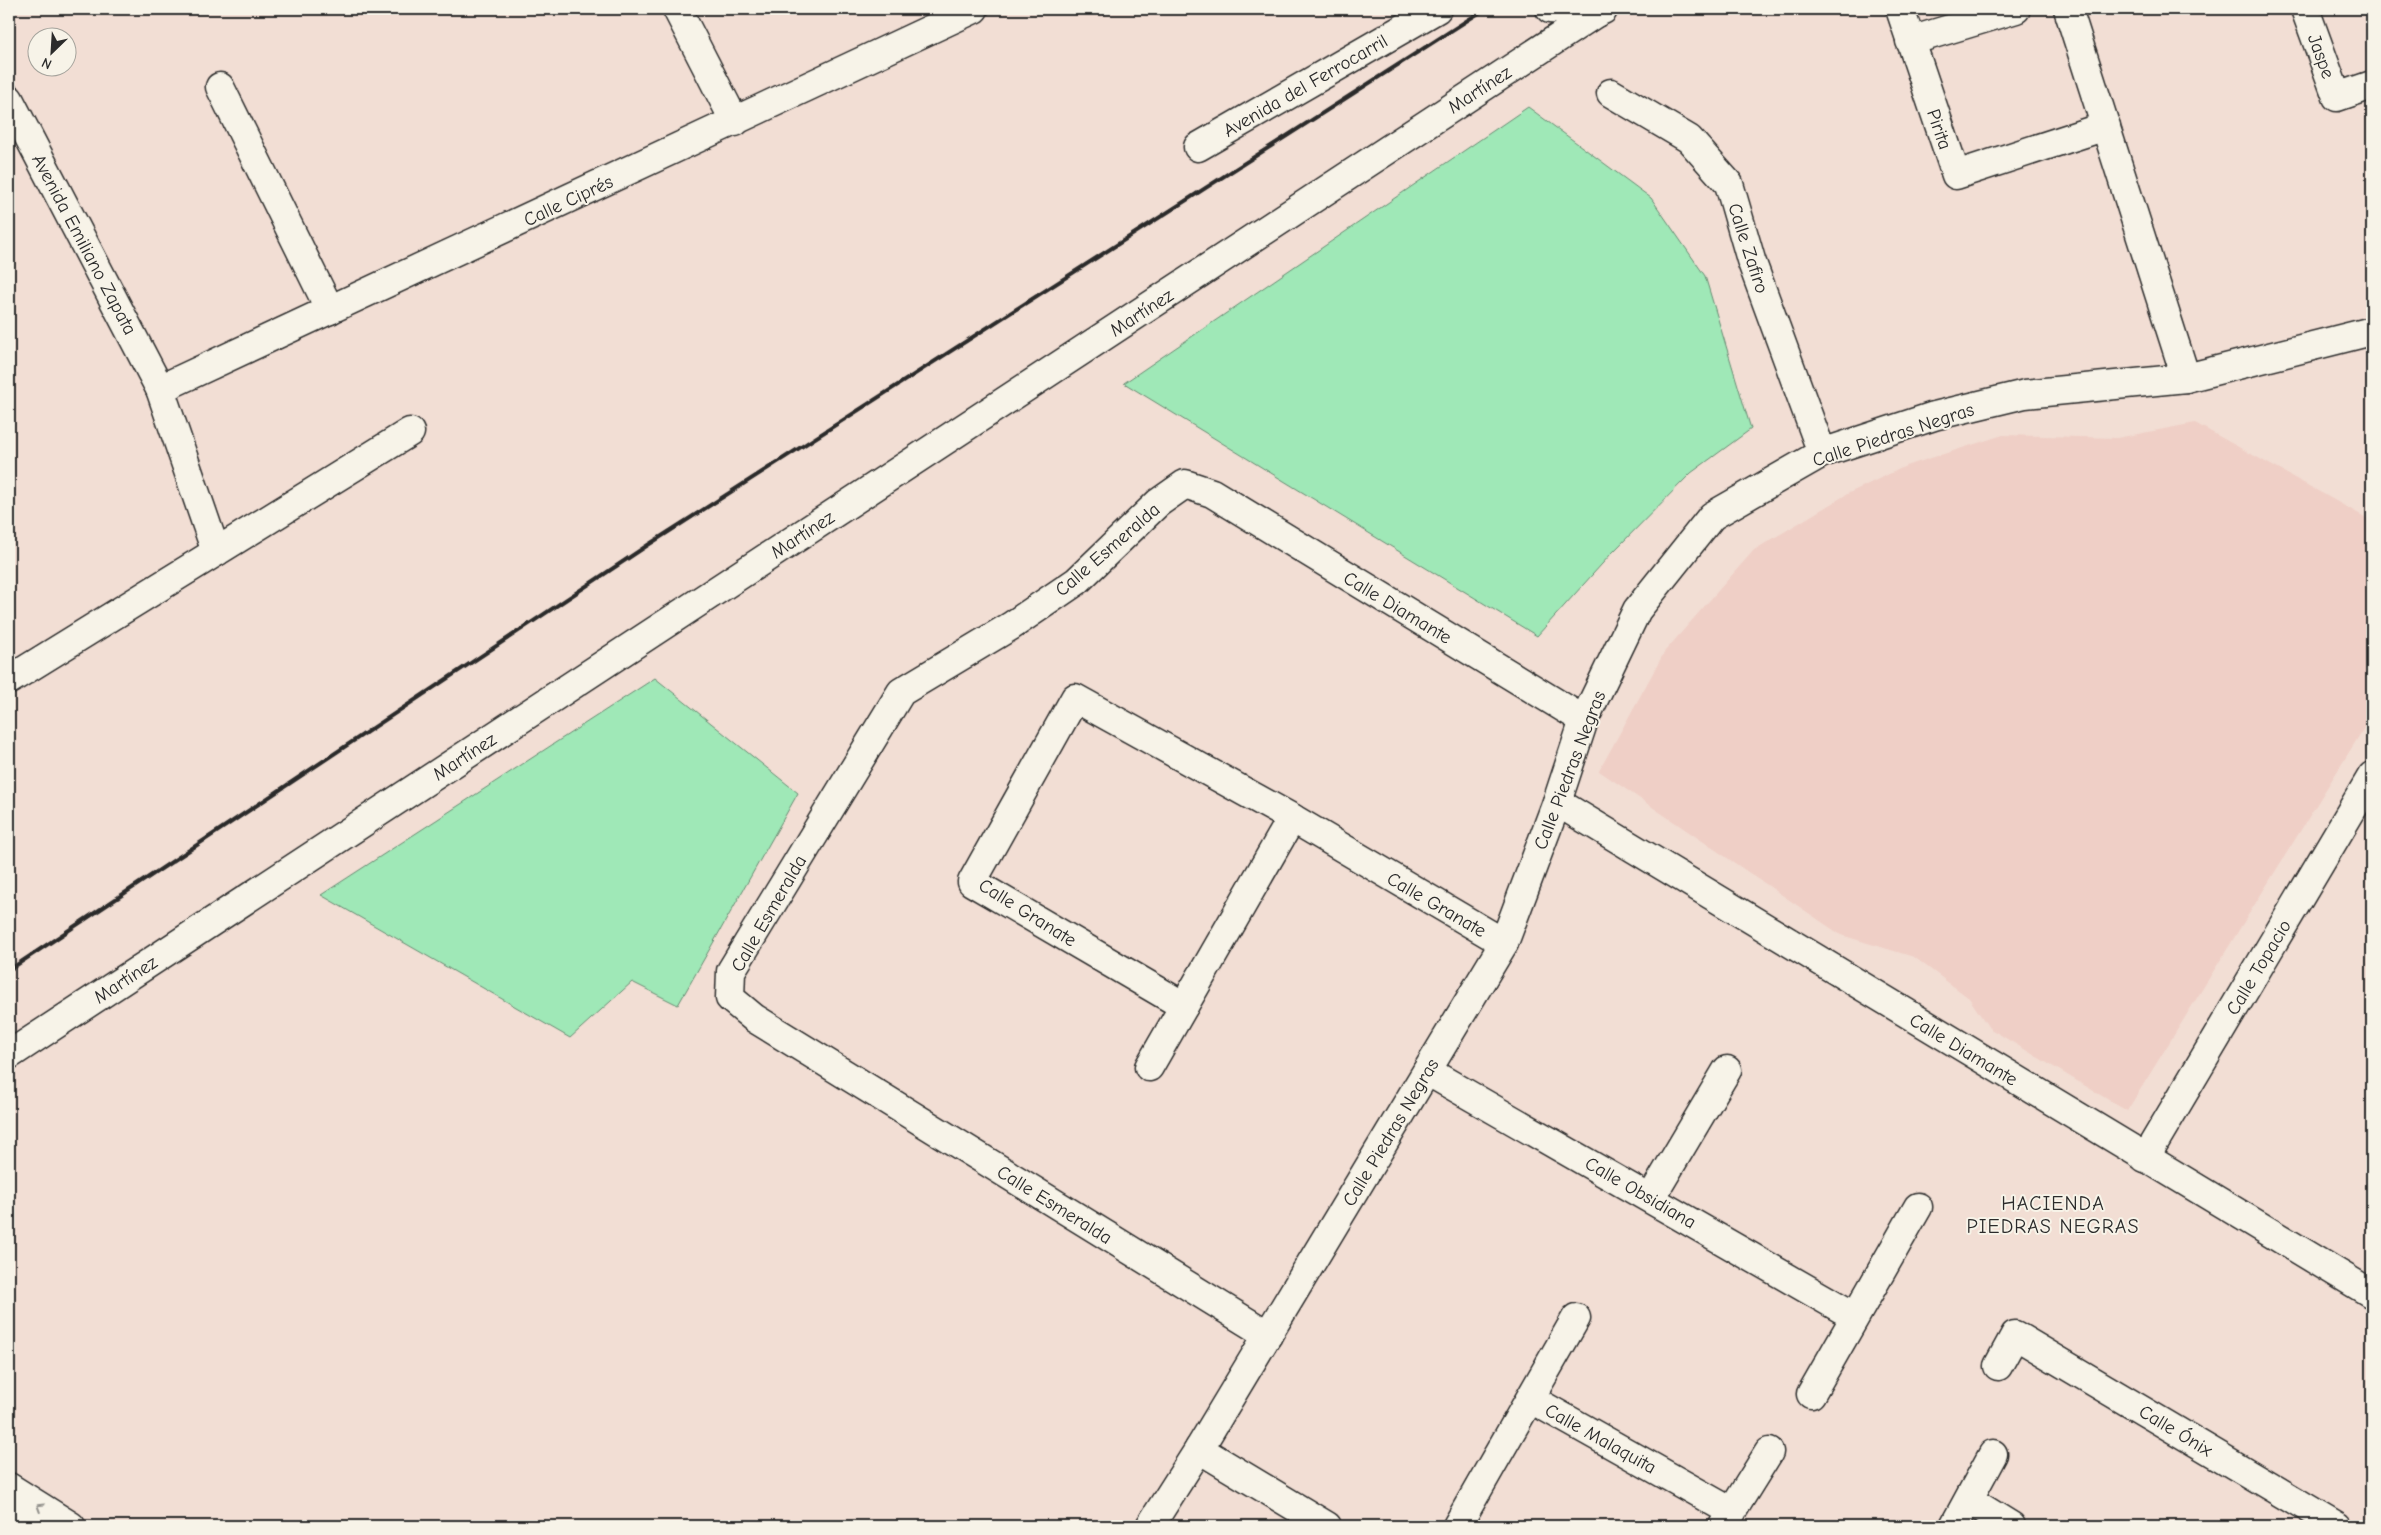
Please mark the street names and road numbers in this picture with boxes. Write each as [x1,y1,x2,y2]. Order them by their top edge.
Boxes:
street label: Avenida del Ferrocarril [1219,30,1392,142]
street label: Jaspe [2303,31,2339,82]
street label: Martínez [1444,61,1515,118]
street label: Pirita [1922,106,1956,153]
street label: Avenida Emiliano Zapata [27,150,141,338]
street label: Calle Ciprés [520,171,617,231]
street label: Calle Zafiro [1723,200,1773,296]
street label: Martínez [1106,284,1177,341]
street label: Calle Piedras Negras [1810,398,1977,471]
street label: Calle Esmeralda [1051,498,1164,601]
street label: Martínez [767,506,838,563]
street label: Calle Diamante [1339,567,1456,649]
street label: Calle Piedras Negras [1529,688,1610,853]
street label: Martínez [429,728,500,785]
street label: Calle Esmeralda [727,851,811,976]
street label: Calle Granate [1383,868,1490,942]
street label: Calle Granate [975,874,1080,952]
street label: Calle Topacio [2222,916,2296,1019]
street label: Martínez [90,951,161,1008]
street label: Calle Diamante [1905,1009,2022,1091]
street label: Calle Piedras Negras [1338,1055,1444,1210]
street label: Calle Obsidiana [1581,1152,1700,1234]
street label: Calle Esmeralda [993,1161,1116,1249]
street label: Calle Malaquita [1541,1399,1660,1479]
street label: Calle Ónix [2135,1400,2217,1462]

